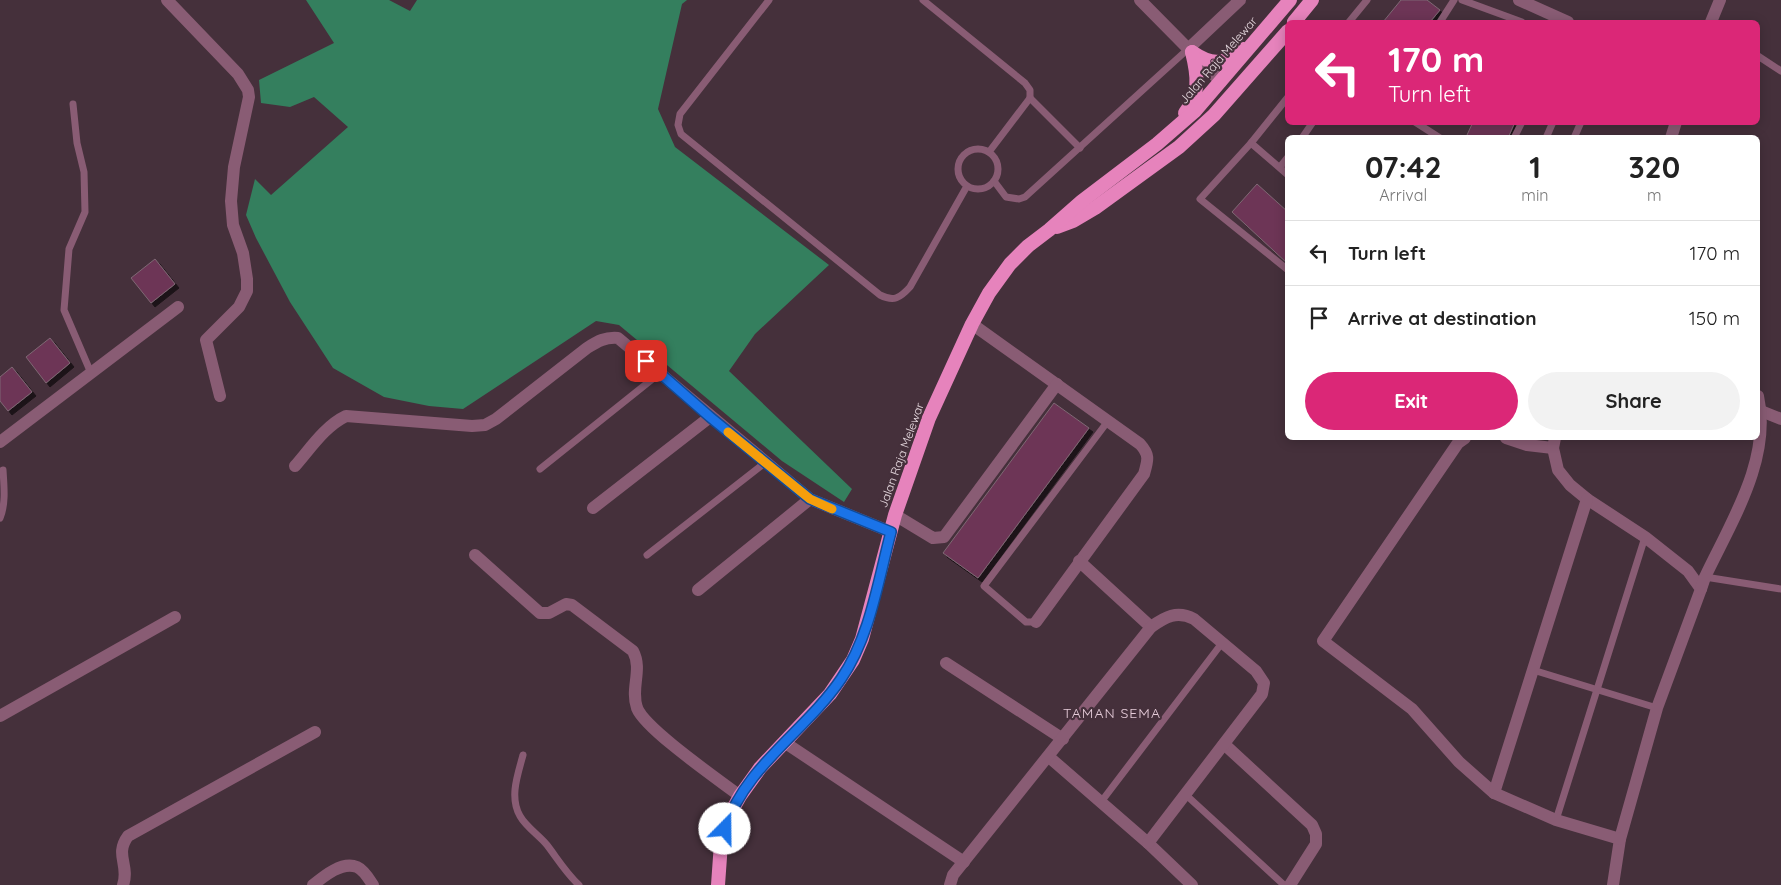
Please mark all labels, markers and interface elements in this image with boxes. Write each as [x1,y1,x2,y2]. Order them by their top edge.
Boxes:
street label: Jalan Raja Melewar [1176,13,1260,107]
text: 170 m [1388,37,1484,81]
icon: left [1305,40,1370,105]
text: Turn left [1388,80,1471,108]
text: 07:42 [1365,148,1441,186]
text: 1 [1529,148,1541,186]
text: 320 [1628,148,1680,186]
text: Arrival [1379,185,1427,205]
text: min [1521,185,1549,205]
text: m [1647,185,1662,205]
icon: left [1305,239,1333,267]
text: Turn left [1348,241,1426,265]
text: 170 m [1689,241,1740,265]
icon: arrive [1305,304,1333,332]
text: Arrive at destination [1348,306,1537,330]
text: 150 m [1689,306,1740,330]
pin [625,340,667,382]
icon: arrive [632,347,660,375]
button: Exit [1305,372,1518,430]
button: Share [1528,372,1740,430]
street label: Jalan Raja Melewar [875,400,927,510]
district label: TAMAN SEMA [1063,704,1161,722]
position arrow [698,802,750,854]

